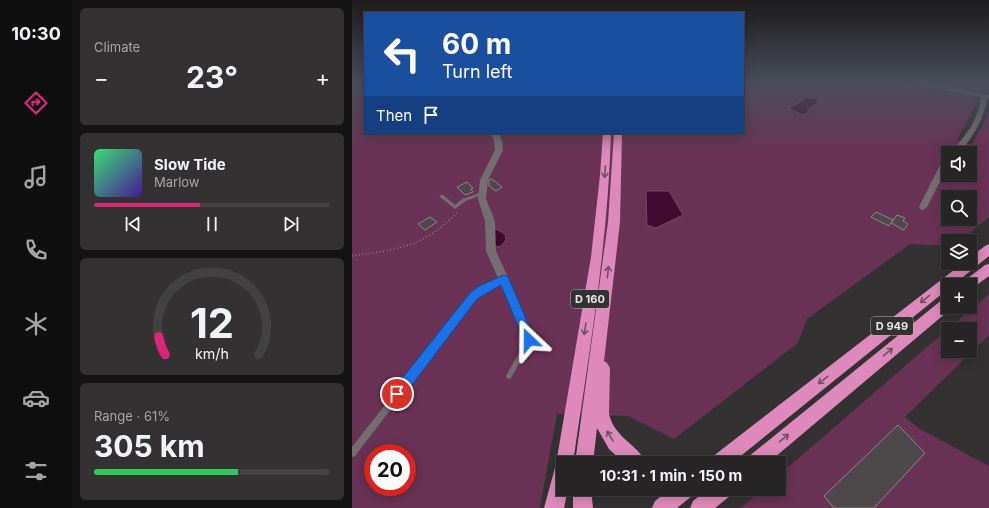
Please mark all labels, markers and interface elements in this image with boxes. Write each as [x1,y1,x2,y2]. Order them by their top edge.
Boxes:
text: 10:30 [11,23,61,44]
text: 60 m [442,27,511,61]
icon: left [376,28,428,80]
text: Climate [94,39,140,55]
text: 23° [186,59,238,95]
text: Turn left [442,61,512,82]
text: − [94,65,109,91]
text: + [315,65,330,91]
icon: directions [22,89,50,117]
icon: arrive [420,104,442,126]
text: Then [376,106,412,125]
map controls [941,146,977,358]
button: sound [941,146,977,182]
text: Slow Tide [154,155,226,174]
icon: music [22,163,50,191]
one-way arrow [601,165,608,178]
text: Marlow [154,174,200,190]
button: search [941,190,977,226]
icon: previous [122,213,144,235]
icon: pause [201,213,223,235]
icon: next [280,213,302,235]
button: layers [941,234,977,270]
icon: phone [22,236,50,264]
one-way arrow [604,266,612,279]
button: + [941,278,977,314]
road number: D 160 [571,290,609,308]
one-way arrow [920,295,931,304]
text: 12 [190,297,234,347]
icon: climate [22,310,50,338]
road number: D 949 [871,317,913,335]
position arrow [508,319,550,361]
one-way arrow [581,322,589,335]
button: − [941,322,977,358]
text: km/h [195,344,229,361]
one-way arrow [883,348,894,356]
one-way arrow [818,376,829,384]
pin [380,377,414,411]
icon: arrive [386,383,408,405]
icon: car [22,384,50,412]
text: Range · 61% [94,408,170,424]
text: 305 km [94,428,205,464]
one-way arrow [605,430,613,442]
one-way arrow [779,434,790,443]
speed limit sign: 20 [364,444,416,496]
icon: filters [22,457,50,485]
text: 10:31 · 1 min · 150 m [600,466,742,485]

